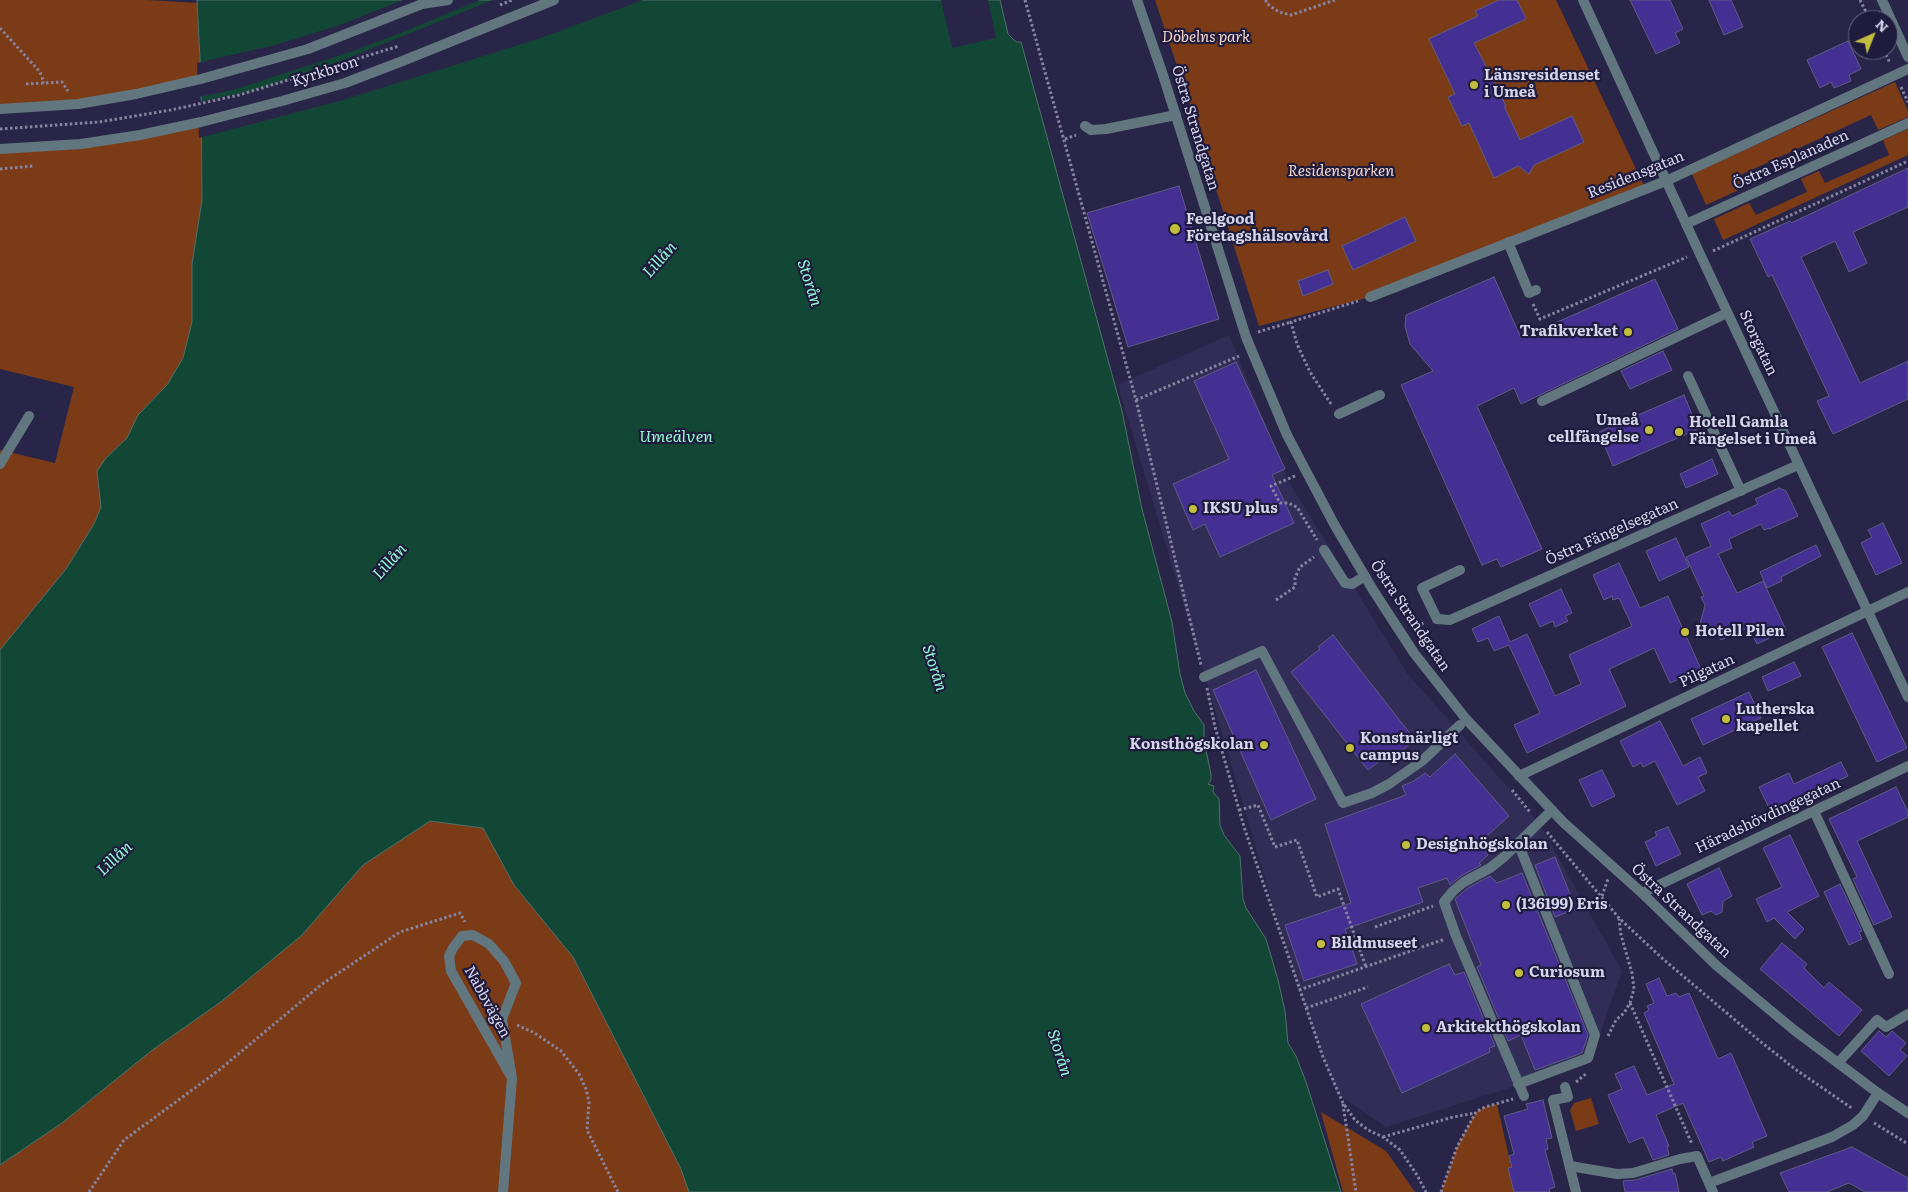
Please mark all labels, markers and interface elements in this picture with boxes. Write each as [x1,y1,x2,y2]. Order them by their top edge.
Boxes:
north arrow [1848,10,1898,60]
text: N [1872,14,1894,36]
park label: Döbelns park [1162,29,1250,47]
street label: Kyrkbron [289,53,361,91]
street label: Östra Strandgatan [1167,63,1223,193]
place label: Länsresidenset i Umeå [1484,67,1600,102]
marker: Länsresidenset i Umeå [1468,79,1480,91]
street label: Östra Esplanaden [1730,126,1852,194]
street label: Residensgatan [1585,147,1687,203]
park label: Residensparken [1288,163,1394,181]
place label: Feelgood Företagshälsovård [1186,211,1328,246]
marker: Feelgood Företagshälsovård [1168,222,1182,236]
water label: Lillån [639,238,681,282]
water label: Storån [792,257,826,309]
street label: Storgatan [1735,307,1781,379]
place label: Trafikverket [1520,323,1618,341]
marker: Trafikverket [1622,326,1634,338]
place label: Umeå cellfängelse [1548,412,1639,447]
place label: Hotell Gamla Fängelset i Umeå [1689,414,1817,449]
marker: Umeå cellfängelse [1643,424,1655,436]
marker: Hotell Gamla Fängelset i Umeå [1673,426,1685,438]
water label: Umeälven [639,427,713,447]
street label: Östra Fängelsegatan [1543,495,1681,569]
place label: IKSU plus [1203,500,1278,518]
marker: IKSU plus [1187,503,1199,515]
water label: Lillån [369,540,411,584]
street label: Östra Strandgatan [1366,557,1454,675]
place label: Hotell Pilen [1695,623,1785,641]
marker: Hotell Pilen [1679,626,1691,638]
water label: Storån [917,642,951,694]
street label: Pilgatan [1677,650,1737,692]
place label: Lutherska kapellet [1736,701,1815,736]
marker: Lutherska kapellet [1720,713,1732,725]
place label: Konstnärligt campus [1360,730,1458,765]
place label: Konsthögskolan [1130,736,1254,754]
marker: Konsthögskolan [1258,739,1270,751]
marker: Konstnärligt campus [1344,742,1356,754]
street label: Häradshövdingegatan [1693,774,1843,858]
place label: Designhögskolan [1416,836,1548,854]
water label: Lillån [93,838,137,880]
marker: Designhögskolan [1400,839,1412,851]
street label: Östra Strandgatan [1627,860,1735,962]
place label: (136199) Eris [1516,896,1608,914]
marker: (136199) Eris [1500,899,1512,911]
place label: Bildmuseet [1331,935,1418,953]
marker: Bildmuseet [1315,938,1327,950]
street label: Nabbvägen [460,963,514,1041]
place label: Curiosum [1529,964,1605,982]
marker: Curiosum [1513,967,1525,979]
place label: Arkitekthögskolan [1436,1019,1581,1037]
marker: Arkitekthögskolan [1420,1022,1432,1034]
water label: Storån [1042,1027,1076,1079]

